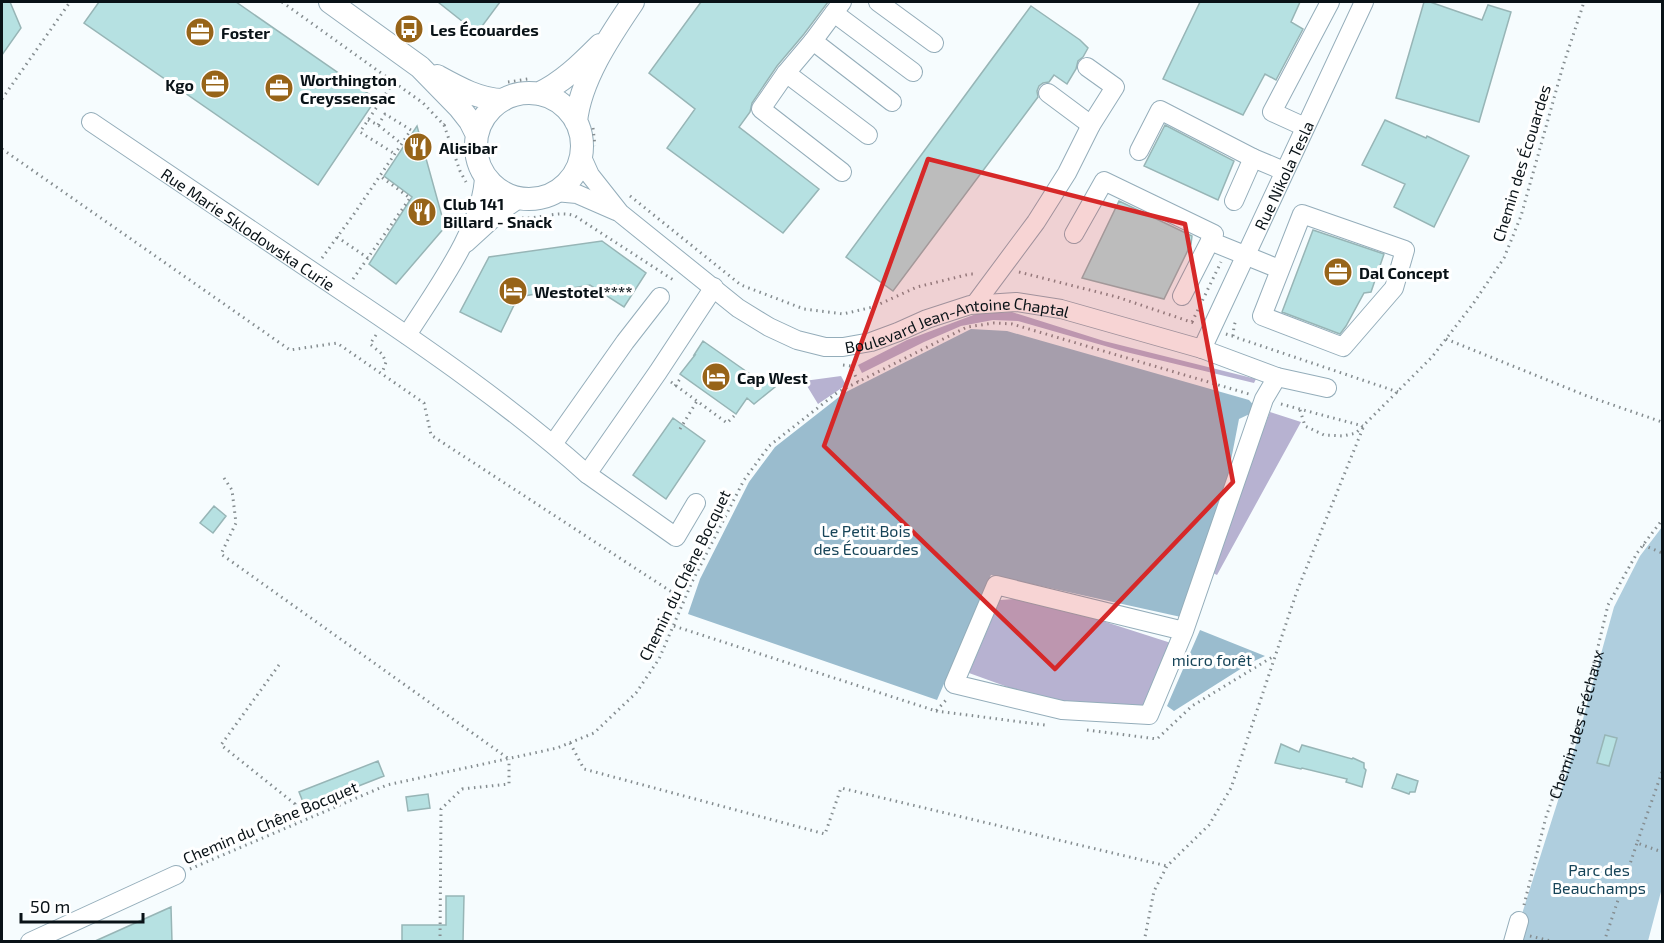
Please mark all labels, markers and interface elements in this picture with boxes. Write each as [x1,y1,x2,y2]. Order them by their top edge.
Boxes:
bus stop icon: Les Écouardes [393,13,425,45]
office icon: Foster [184,16,216,48]
place label: Les Écouardes [430,20,539,39]
place label: Foster [221,23,270,42]
office icon: Kgo [199,68,231,100]
place label: Worthington Creyssensac [300,70,397,108]
office icon: Worthington Creyssensac [263,72,295,104]
place label: Kgo [165,75,194,94]
street label: Chemin des Écouardes [1488,82,1554,244]
street label: Rue Nikola Tesla [1250,118,1317,233]
restaurant icon: Alisibar [402,131,434,163]
place label: Alisibar [439,138,498,157]
street label: Rue Marie Sklodowska Curie [158,163,339,294]
place label: Club 141 Billard - Snack [443,194,552,231]
restaurant icon: Club 141 Billard - Snack [406,196,438,228]
office icon: Dal Concept [1322,256,1354,288]
place label: Dal Concept [1359,263,1450,282]
hotel icon: Westotel**** [497,275,529,307]
place label: Westotel**** [534,282,632,301]
street label: Boulevard Jean-Antoine Chaptal [843,292,1072,356]
hotel icon: Cap West [700,361,732,393]
place label: Cap West [737,368,808,387]
street label: Chemin du Chêne Bocquet [634,486,734,664]
park label: Le Petit Bois des Écouardes [813,521,919,558]
street label: Chemin des Fréchaux [1544,648,1606,801]
park label: micro forêt [1172,650,1252,669]
street label: Chemin du Chêne Bocquet [180,777,360,867]
park label: Parc des Beauchamps [1552,860,1646,897]
scale bar [21,886,142,924]
text: 50 m [30,895,70,917]

